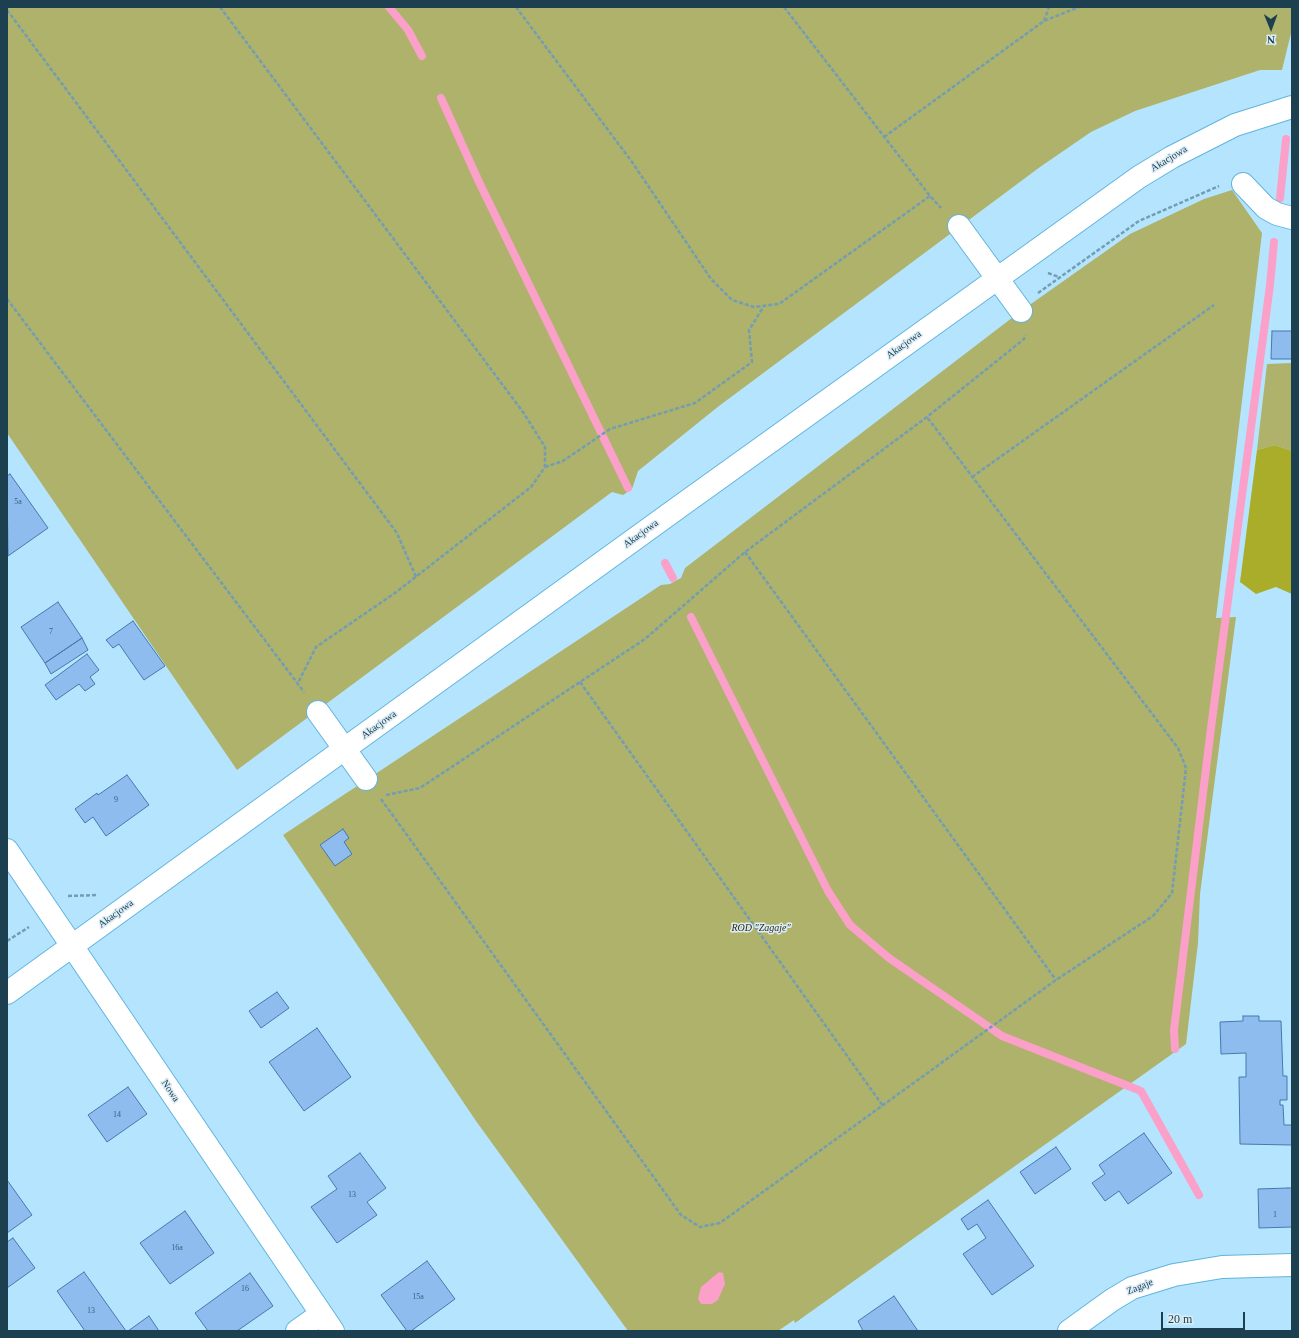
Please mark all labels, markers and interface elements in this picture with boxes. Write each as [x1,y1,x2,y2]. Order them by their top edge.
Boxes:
north arrow [1251,8,1291,48]
text: N [1267,34,1275,46]
street label: Akacjowa [1149,143,1189,175]
street label: Akacjowa [884,328,924,362]
house number: 5a [14,497,22,507]
street label: Akacjowa [621,517,661,551]
house number: 7 [49,627,53,637]
street label: Akacjowa [359,708,399,742]
house number: 9 [114,795,118,805]
street label: Akacjowa [96,897,136,931]
park label: ROD "Zagaje" [731,922,791,934]
street label: Nowa [158,1078,182,1104]
house number: 14 [113,1110,121,1120]
house number: 13 [348,1190,356,1200]
house number: 1 [1273,1210,1277,1220]
house number: 16a [171,1243,183,1253]
street label: Zagaje [1125,1276,1155,1298]
house number: 16 [241,1284,249,1294]
house number: 15a [412,1292,424,1302]
scale bar [1163,1304,1247,1330]
house number: 13 [87,1306,95,1316]
text: 20 m [1168,1312,1192,1326]

